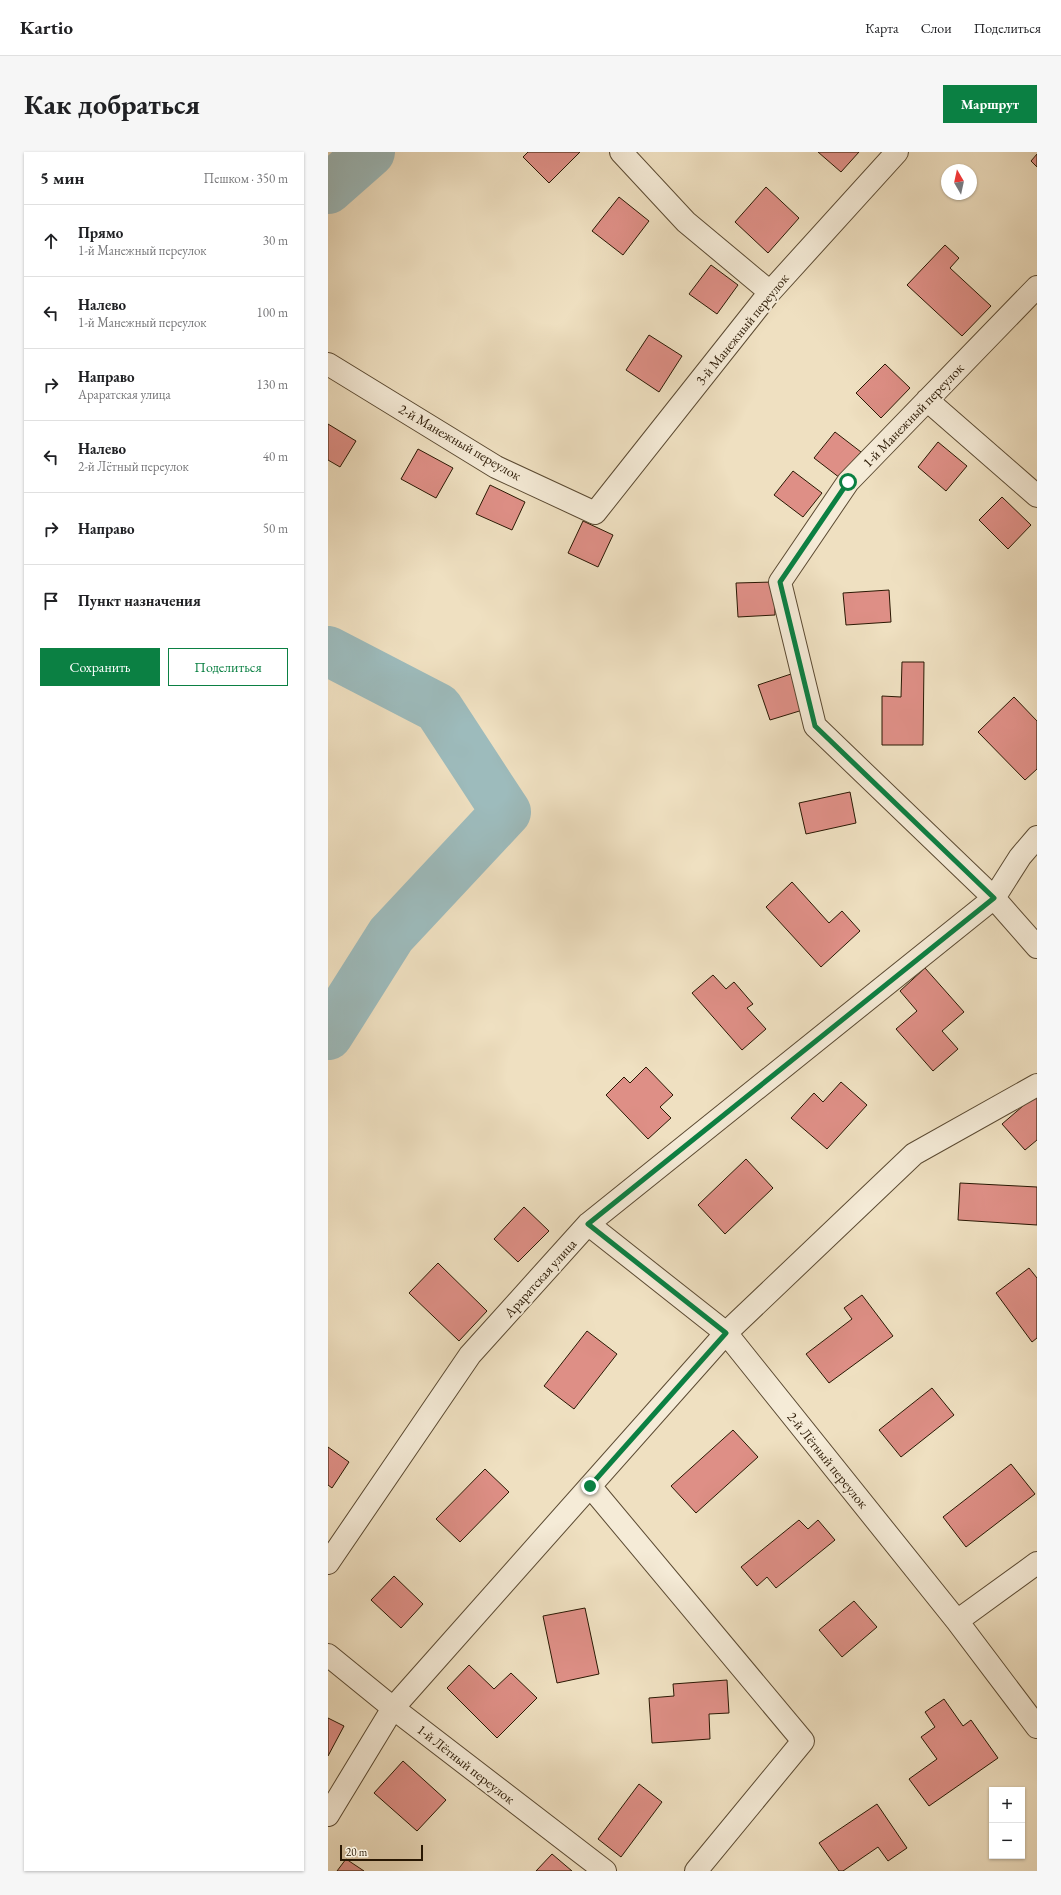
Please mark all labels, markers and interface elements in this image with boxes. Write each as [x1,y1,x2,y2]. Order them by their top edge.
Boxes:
text: Kartio [20,15,73,40]
text: Карта [865,19,899,37]
text: Слои [921,19,952,37]
text: Поделиться [974,19,1041,37]
button: Маршрут [943,85,1037,123]
text: Как добраться [24,86,200,122]
north arrow [941,164,977,200]
text: 5 мин [40,167,84,189]
text: Пешком · 350 m [204,170,288,187]
text: Прямо [78,223,123,242]
icon: ahead [40,230,62,252]
text: 30 m [263,232,288,249]
text: 1-й Манежный переулок [78,242,207,259]
street label: 3-й Манежный переулок [691,269,793,388]
text: Налево [78,295,126,314]
icon: left [40,302,62,324]
text: 100 m [257,304,288,321]
text: 1-й Манежный переулок [78,314,207,331]
street label: 1-й Манежный переулок [858,359,968,471]
text: Направо [78,367,135,386]
icon: right [40,374,62,396]
text: 130 m [257,376,288,393]
text: Араратская улица [78,386,171,403]
street label: 2-й Манежный переулок [396,400,525,485]
text: Налево [78,439,126,458]
icon: left [40,446,62,468]
text: 40 m [263,448,288,465]
text: 2-й Лётный переулок [78,458,189,475]
route start [839,473,857,491]
icon: right [40,518,62,540]
text: Направо [78,519,135,538]
text: 50 m [263,520,288,537]
icon: arrive [40,590,62,612]
text: Пункт назначения [78,591,201,610]
button: Сохранить [40,648,160,686]
button: Поделиться [168,648,288,686]
street label: Араратская улица [499,1235,580,1322]
street label: 2-й Лётный переулок [783,1408,873,1512]
route end [581,1477,599,1495]
street label: 1-й Лётный переулок [413,1720,519,1808]
map controls [989,1787,1025,1859]
button: + [989,1787,1025,1823]
button: − [989,1823,1025,1859]
scale bar [340,1843,423,1862]
text: 20 m [346,1845,367,1859]

